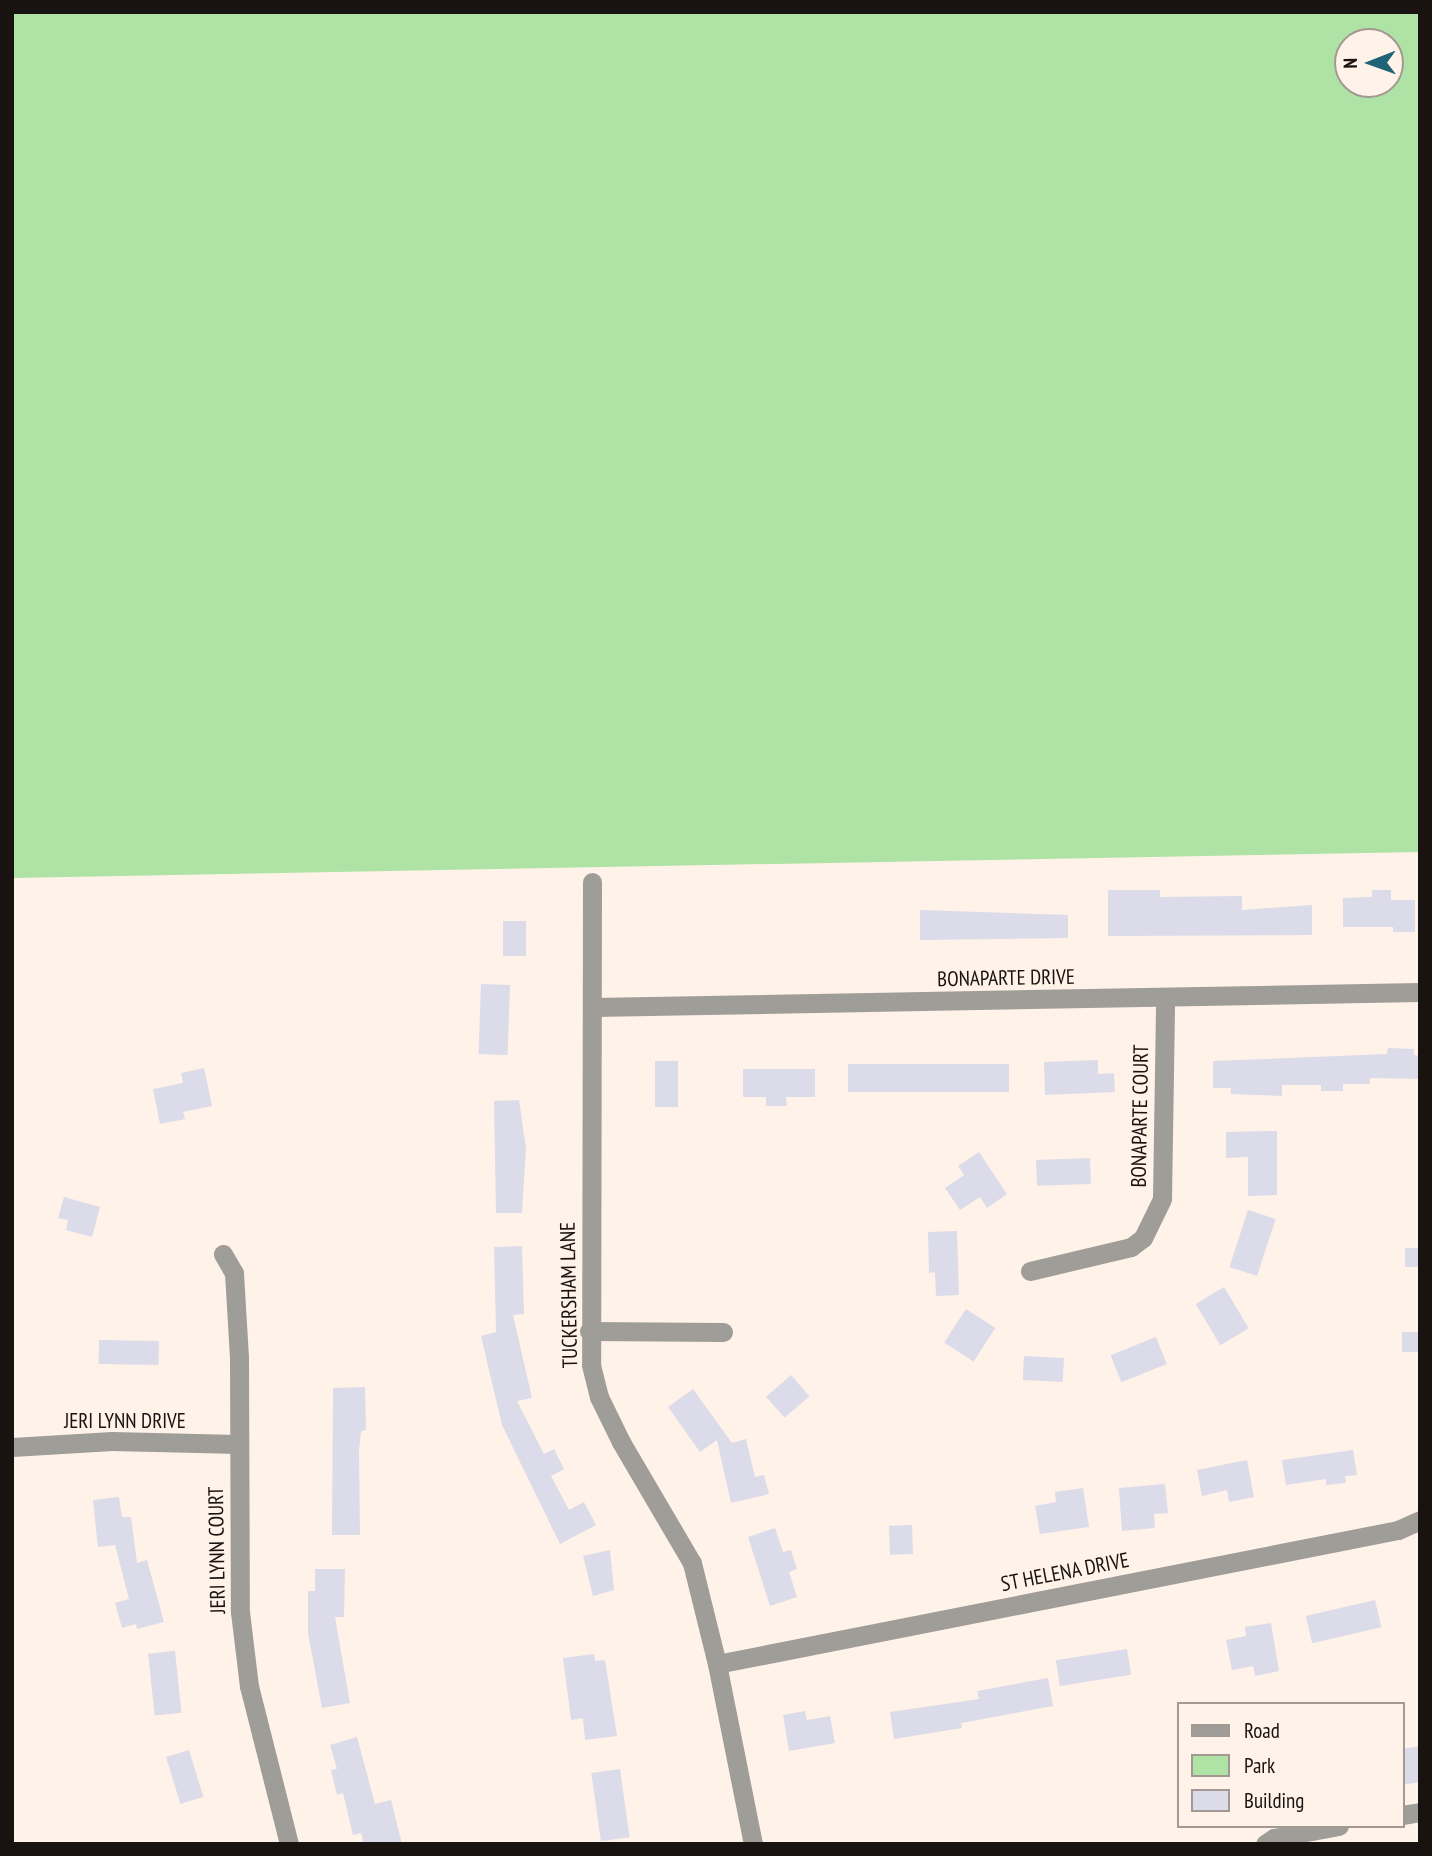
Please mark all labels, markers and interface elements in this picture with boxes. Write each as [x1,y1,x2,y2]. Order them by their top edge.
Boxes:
north arrow [1334,28,1404,98]
text: N [1338,58,1362,69]
street label: BONAPARTE DRIVE [937,964,1075,992]
street label: BONAPARTE COURT [1126,1044,1154,1188]
street label: TUCKERSHAM LANE [555,1222,583,1368]
street label: JERI LYNN DRIVE [64,1408,186,1434]
street label: JERI LYNN COURT [203,1486,231,1614]
street label: ST HELENA DRIVE [998,1547,1132,1597]
legend [1176,1702,1404,1828]
text: Road [1244,1717,1280,1744]
text: Park [1244,1752,1275,1779]
text: Building [1244,1787,1304,1814]

